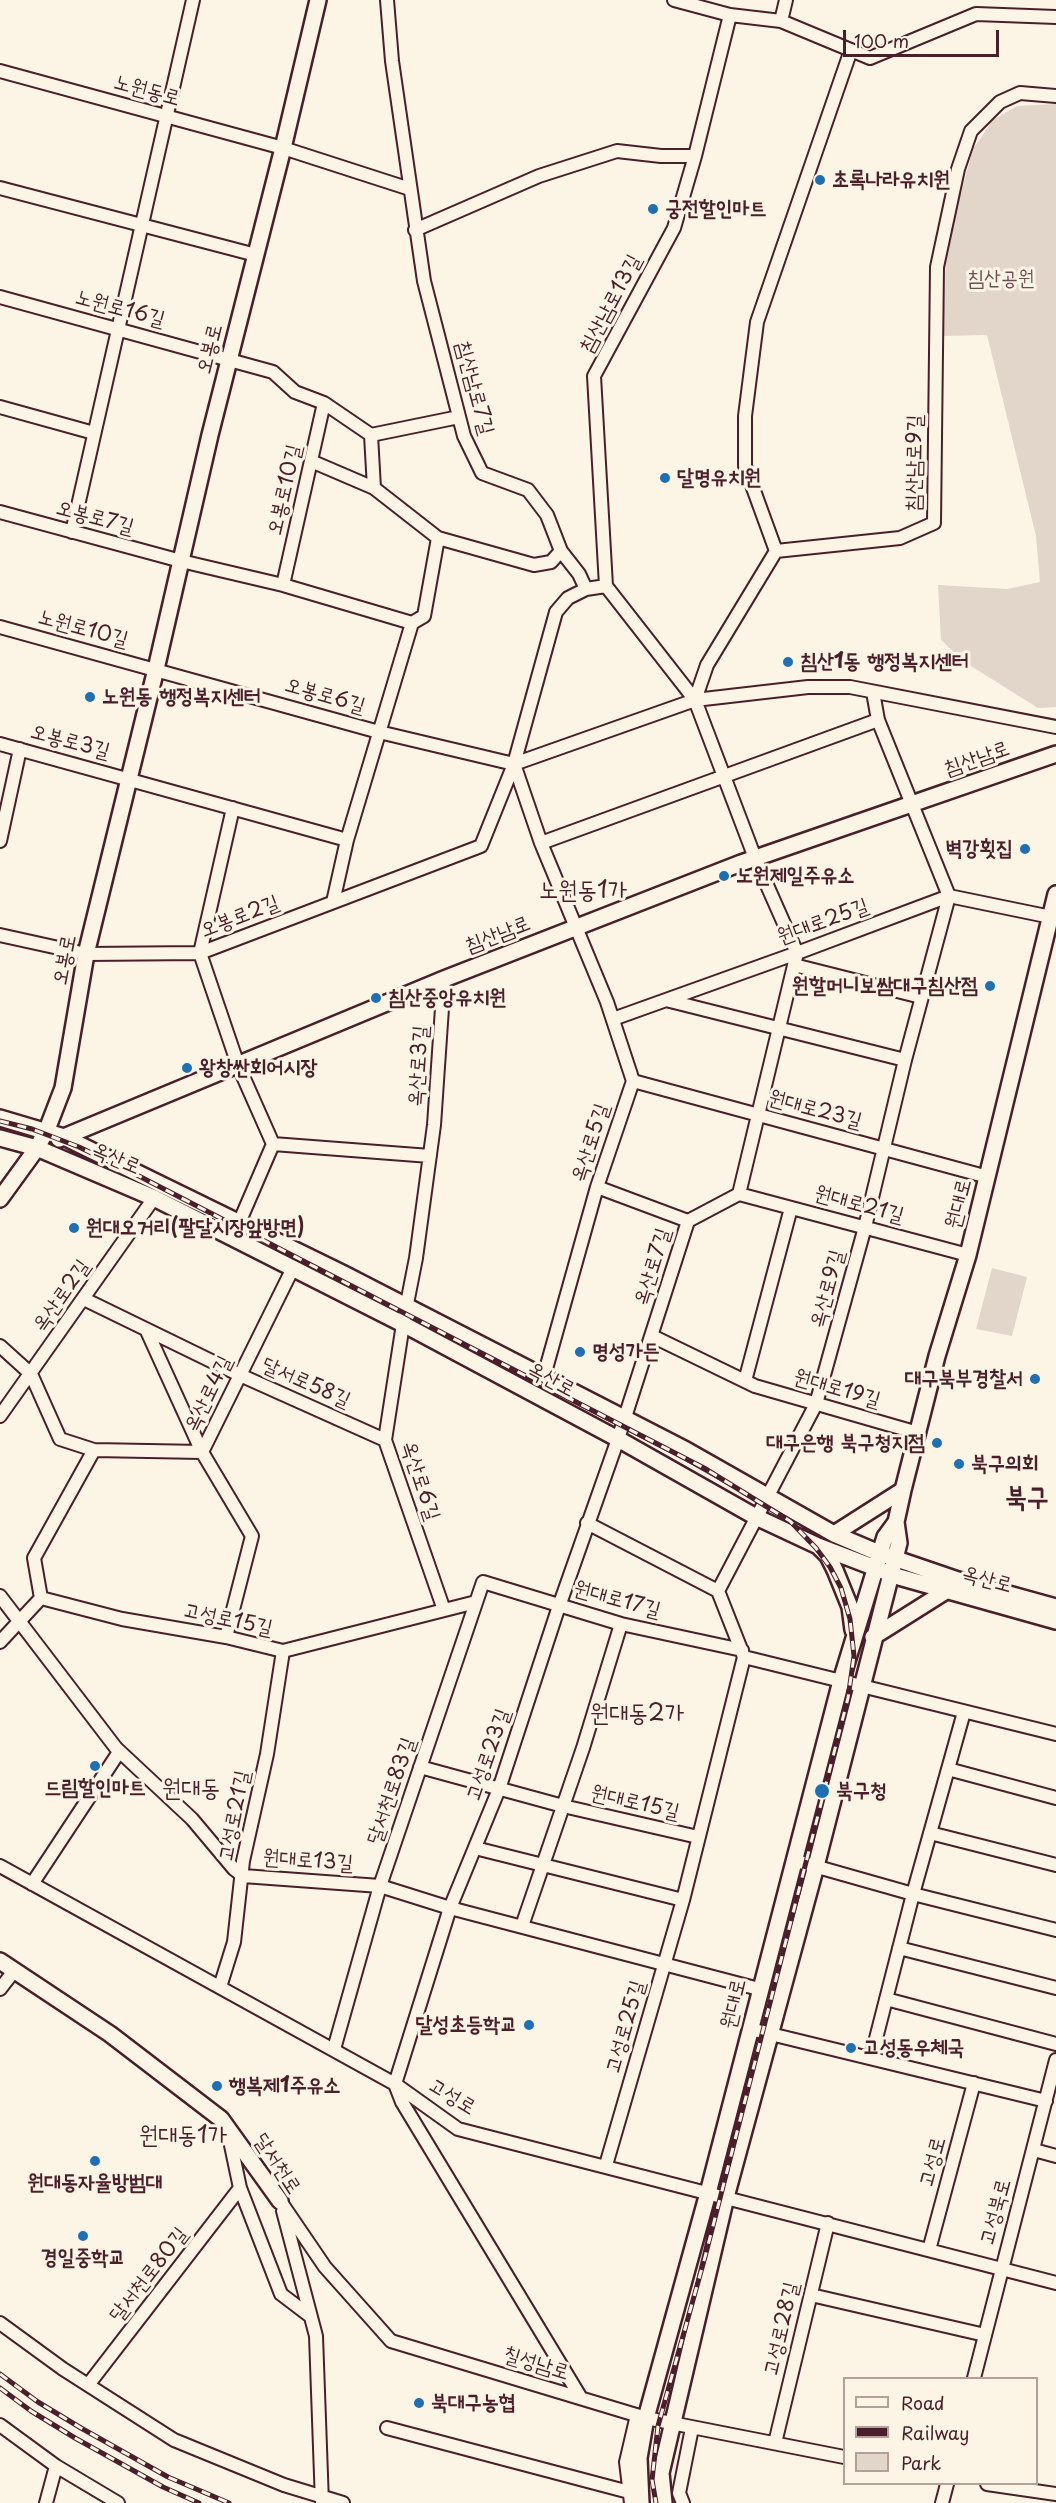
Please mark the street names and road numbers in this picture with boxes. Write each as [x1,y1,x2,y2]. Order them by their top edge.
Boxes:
street label: 노원동로 [111,70,183,112]
street label: 침산남로13길 [575,251,647,357]
street label: 노원로16길 [72,285,168,333]
street label: 오봉로 [192,321,228,377]
street label: 침산남로7길 [449,338,499,438]
street label: 침산남로9길 [902,414,928,512]
street label: 오봉로10길 [262,442,308,538]
street label: 오봉로7길 [53,496,137,540]
street label: 노원로10길 [35,605,131,653]
street label: 오봉로6길 [282,673,368,719]
street label: 오봉로3길 [27,719,113,765]
street label: 침산남로 [941,736,1013,782]
street label: 오봉로2길 [197,890,283,944]
street label: 원대로25길 [774,894,872,950]
street label: 침산남로 [462,911,534,959]
street label: 오봉로 [48,933,82,987]
street label: 옥산로3길 [404,1024,434,1108]
street label: 원대로23길 [765,1085,865,1135]
street label: 옥산로5길 [566,1101,616,1185]
street label: 옥산로 [88,1137,144,1181]
street label: 원대로 [941,1176,977,1232]
street label: 원대로21길 [811,1181,907,1229]
street label: 옥산로7길 [629,1225,677,1309]
street label: 옥산로9길 [805,1247,851,1331]
street label: 옥산로2길 [28,1255,96,1337]
street label: 옥산로4길 [180,1352,238,1436]
street label: 달서로58길 [258,1352,354,1414]
street label: 옥산로 [523,1357,579,1403]
street label: 원대로19길 [791,1365,883,1413]
street label: 옥산로6길 [395,1438,445,1524]
street label: 옥산로 [959,1561,1015,1599]
street label: 원대로17길 [571,1576,663,1624]
street label: 고성로15길 [181,1598,275,1642]
street label: 고성로23길 [461,1705,517,1805]
street label: 달서천로83길 [362,1734,422,1848]
street label: 고성로21길 [214,1768,256,1864]
street label: 원대로15길 [588,1781,682,1825]
street label: 원대로13길 [262,1845,354,1877]
street label: 원대로 [716,1976,752,2032]
street label: 고성로25길 [601,1978,651,2076]
street label: 고성로 [424,2073,480,2121]
street label: 달서천로 [248,2129,306,2199]
street label: 고성로 [914,2134,952,2190]
street label: 고성북로 [975,2176,1017,2248]
street label: 달서천로80길 [104,2223,194,2327]
street label: 고성로28길 [759,2280,805,2378]
street label: 칠성남로 [500,2342,572,2386]

